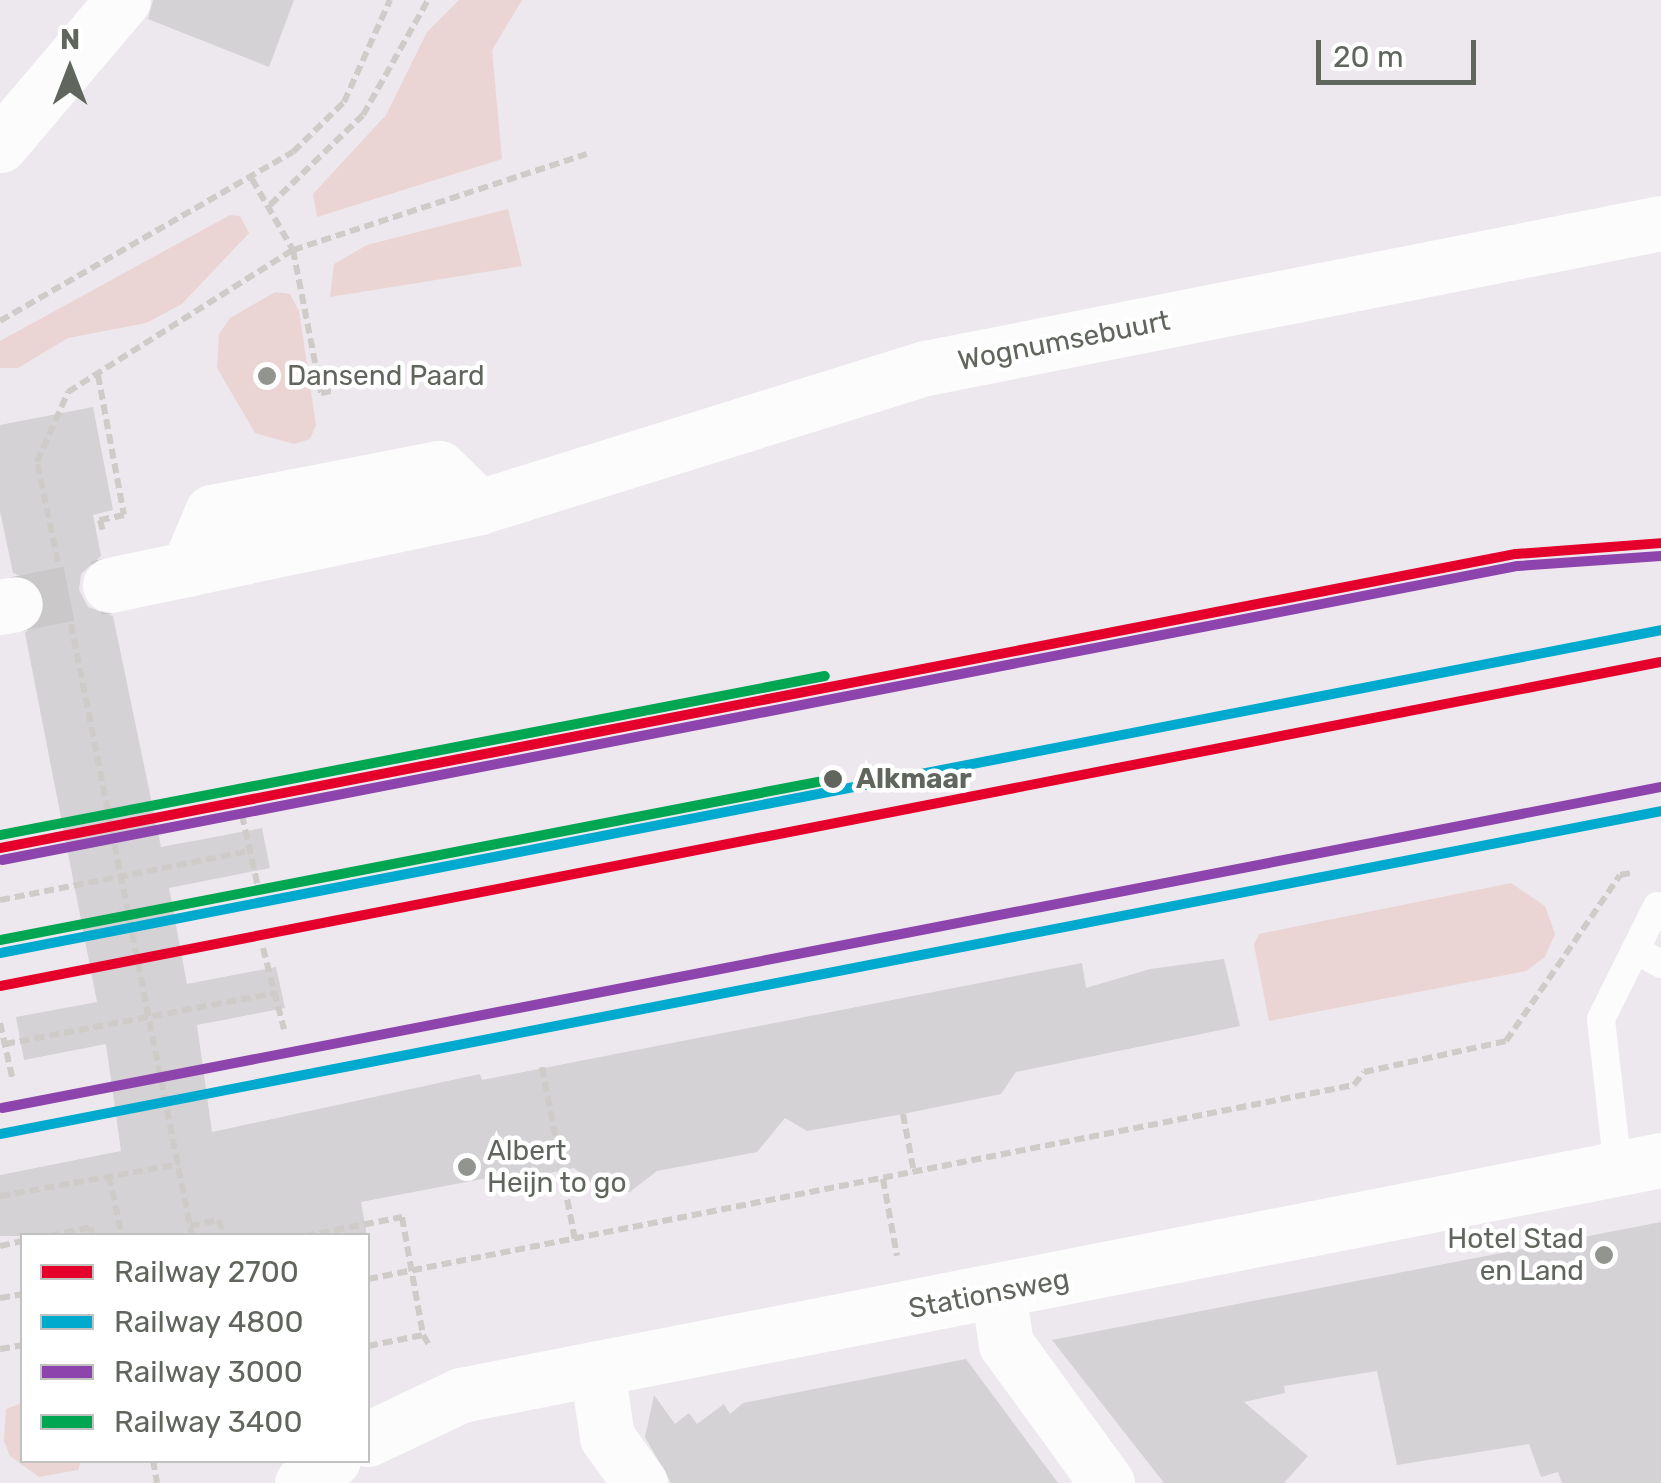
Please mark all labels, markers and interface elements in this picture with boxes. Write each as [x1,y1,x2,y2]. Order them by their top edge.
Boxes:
north arrow [20,20,120,120]
scale bar [1321,20,1481,82]
text: N [60,23,80,56]
text: 20 m [1333,39,1404,75]
street label: Wognumsebuurt [955,304,1173,378]
place label: Dansend Paard [287,359,485,393]
marker: Dansend Paard [256,365,278,387]
place label: Alkmaar [856,762,972,796]
marker: Alkmaar [820,766,846,792]
place label: Albert Heijn to go [487,1134,627,1200]
marker: Albert Heijn to go [456,1156,478,1178]
place label: Hotel Stad en Land [1447,1222,1584,1288]
legend [20,1233,370,1463]
marker: Hotel Stad en Land [1593,1244,1615,1266]
text: Railway 2700 [114,1254,299,1290]
street label: Stationsweg [906,1262,1072,1326]
text: Railway 4800 [114,1304,304,1340]
text: Railway 3000 [114,1354,303,1390]
text: Railway 3400 [114,1404,302,1440]

